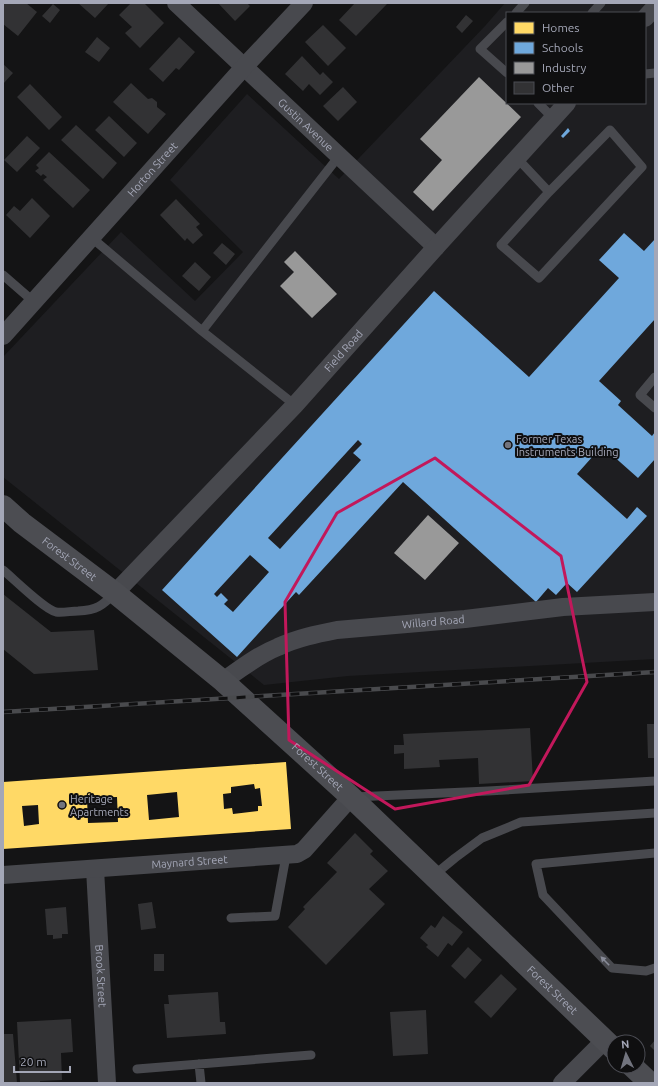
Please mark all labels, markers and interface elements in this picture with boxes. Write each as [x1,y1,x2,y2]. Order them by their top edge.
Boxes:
legend [506,12,646,104]
text: Homes [542,21,580,34]
text: Schools [542,41,583,54]
text: Industry [542,61,587,74]
text: Other [542,81,575,94]
street label: Gustin Avenue [276,96,336,154]
street label: Horton Street [125,139,180,199]
street label: Field Road [322,327,365,374]
place label: Former Texas Instruments Building [516,433,619,458]
marker: Former Texas Instruments Building [503,440,513,450]
street label: Forest Street [40,534,100,583]
street label: Willard Road [401,613,465,630]
street label: Forest Street [290,741,346,793]
place label: Heritage Apartments [70,793,129,818]
marker: Heritage Apartments [57,800,67,810]
street label: Maynard Street [151,853,229,870]
street label: Brook Street [93,944,109,1008]
one-way arrow [601,956,610,966]
street label: Forest Street [525,963,581,1017]
north arrow [606,1034,646,1074]
text: N [621,1038,630,1050]
scale bar [14,1048,70,1074]
text: 20 m [20,1055,47,1068]

